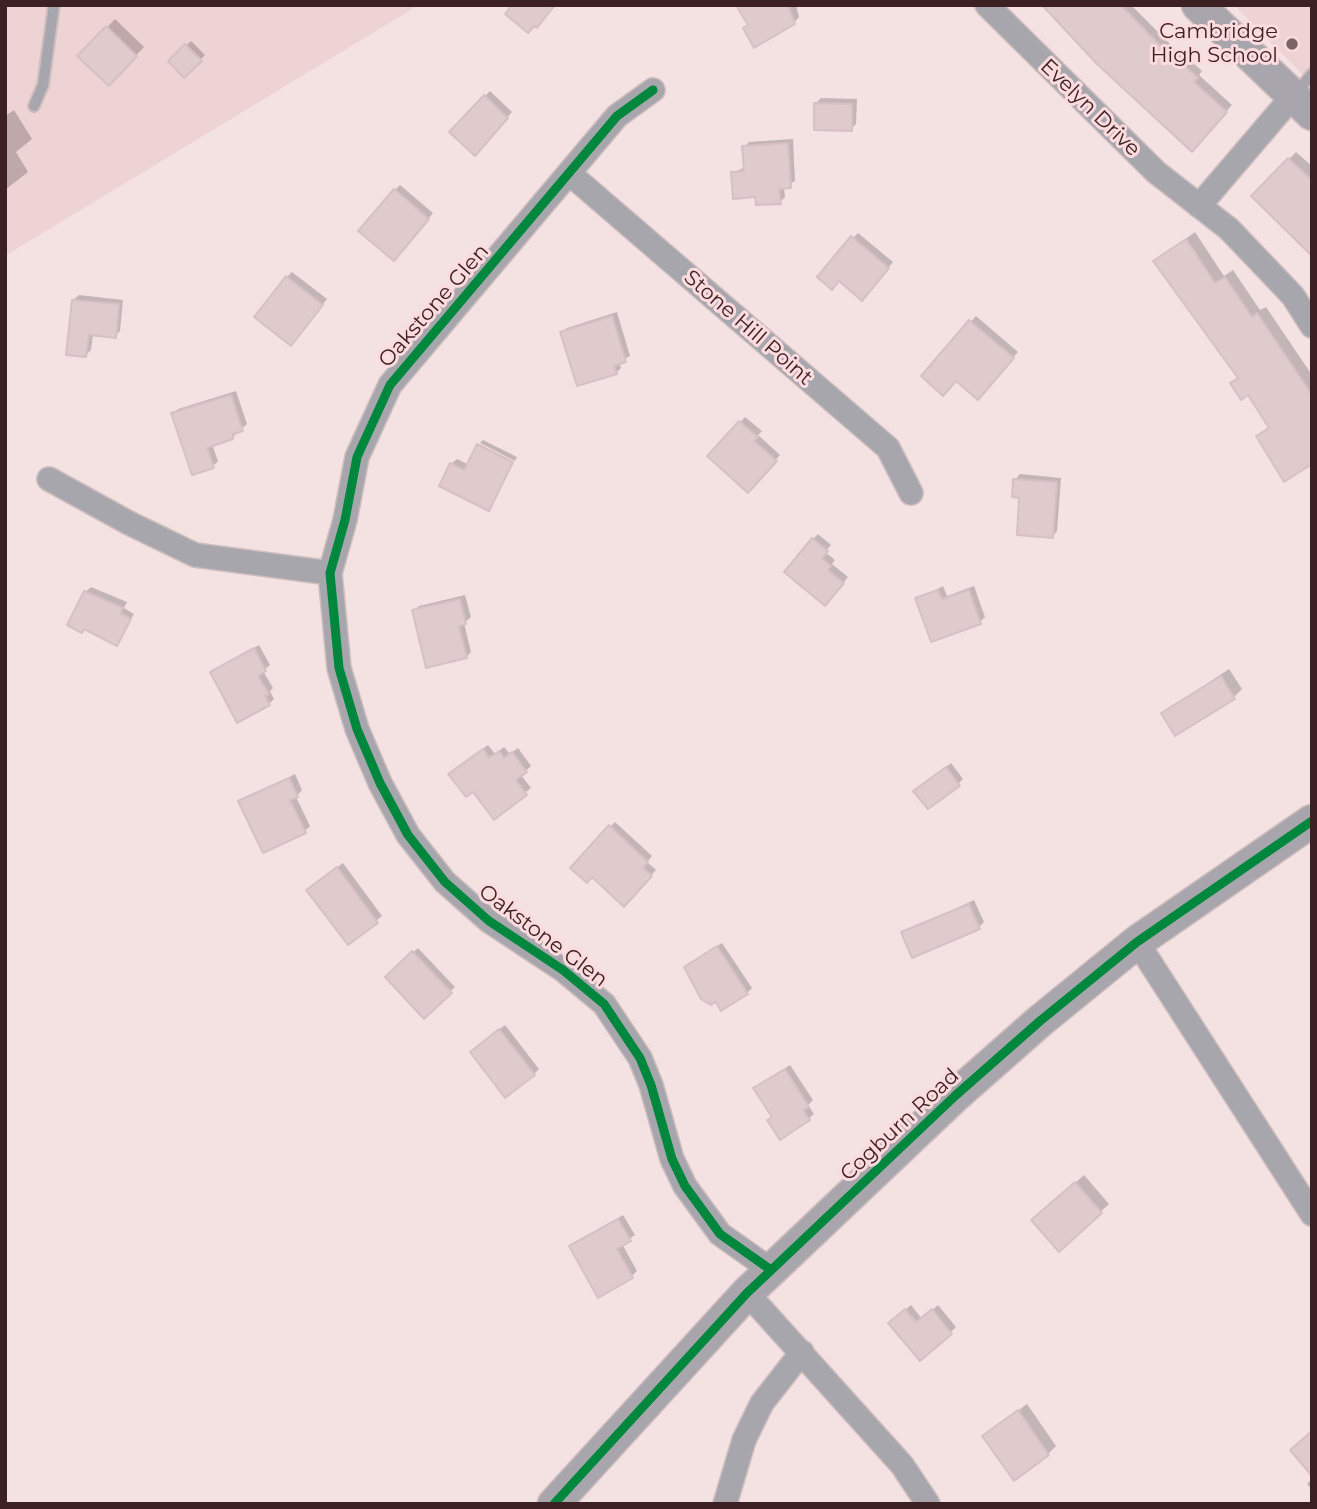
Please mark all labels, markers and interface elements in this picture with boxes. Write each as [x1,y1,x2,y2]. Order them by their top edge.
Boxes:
place label: Cambridge High School [1150,19,1278,69]
marker: Cambridge High School [1284,36,1300,52]
street label: Evelyn Drive [1035,54,1145,162]
street label: Oakstone Glen [374,239,494,373]
street label: Stone Hill Point [678,265,818,391]
street label: Oakstone Glen [474,879,612,993]
street label: Cogburn Road [835,1064,965,1186]

